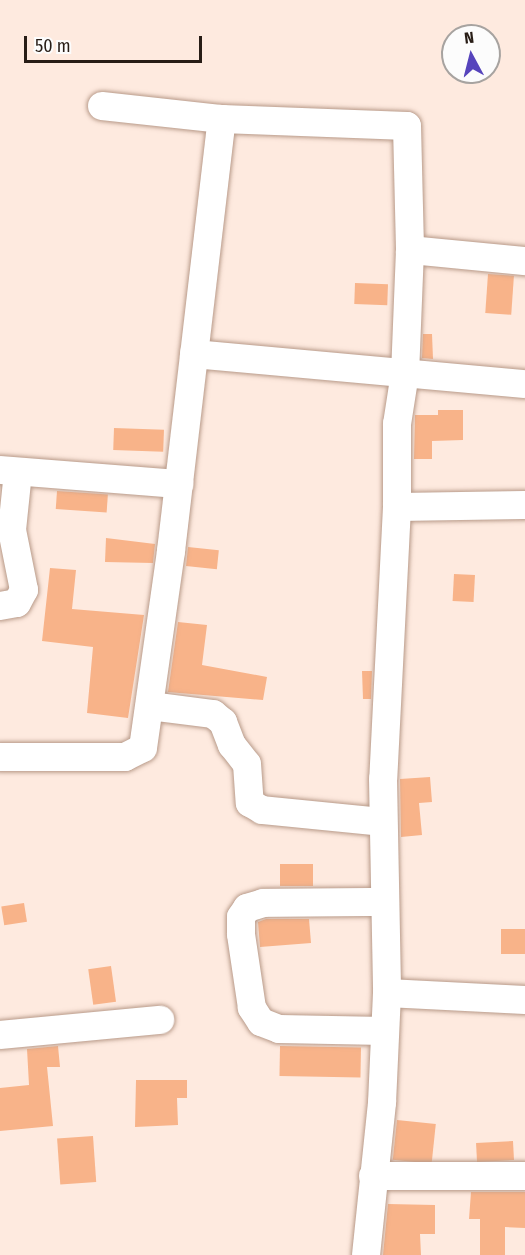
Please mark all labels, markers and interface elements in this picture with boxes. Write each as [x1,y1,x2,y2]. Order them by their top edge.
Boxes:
scale bar [27,24,206,62]
north arrow [441,24,501,84]
text: N [463,28,475,48]
text: 50 m [35,35,71,57]

